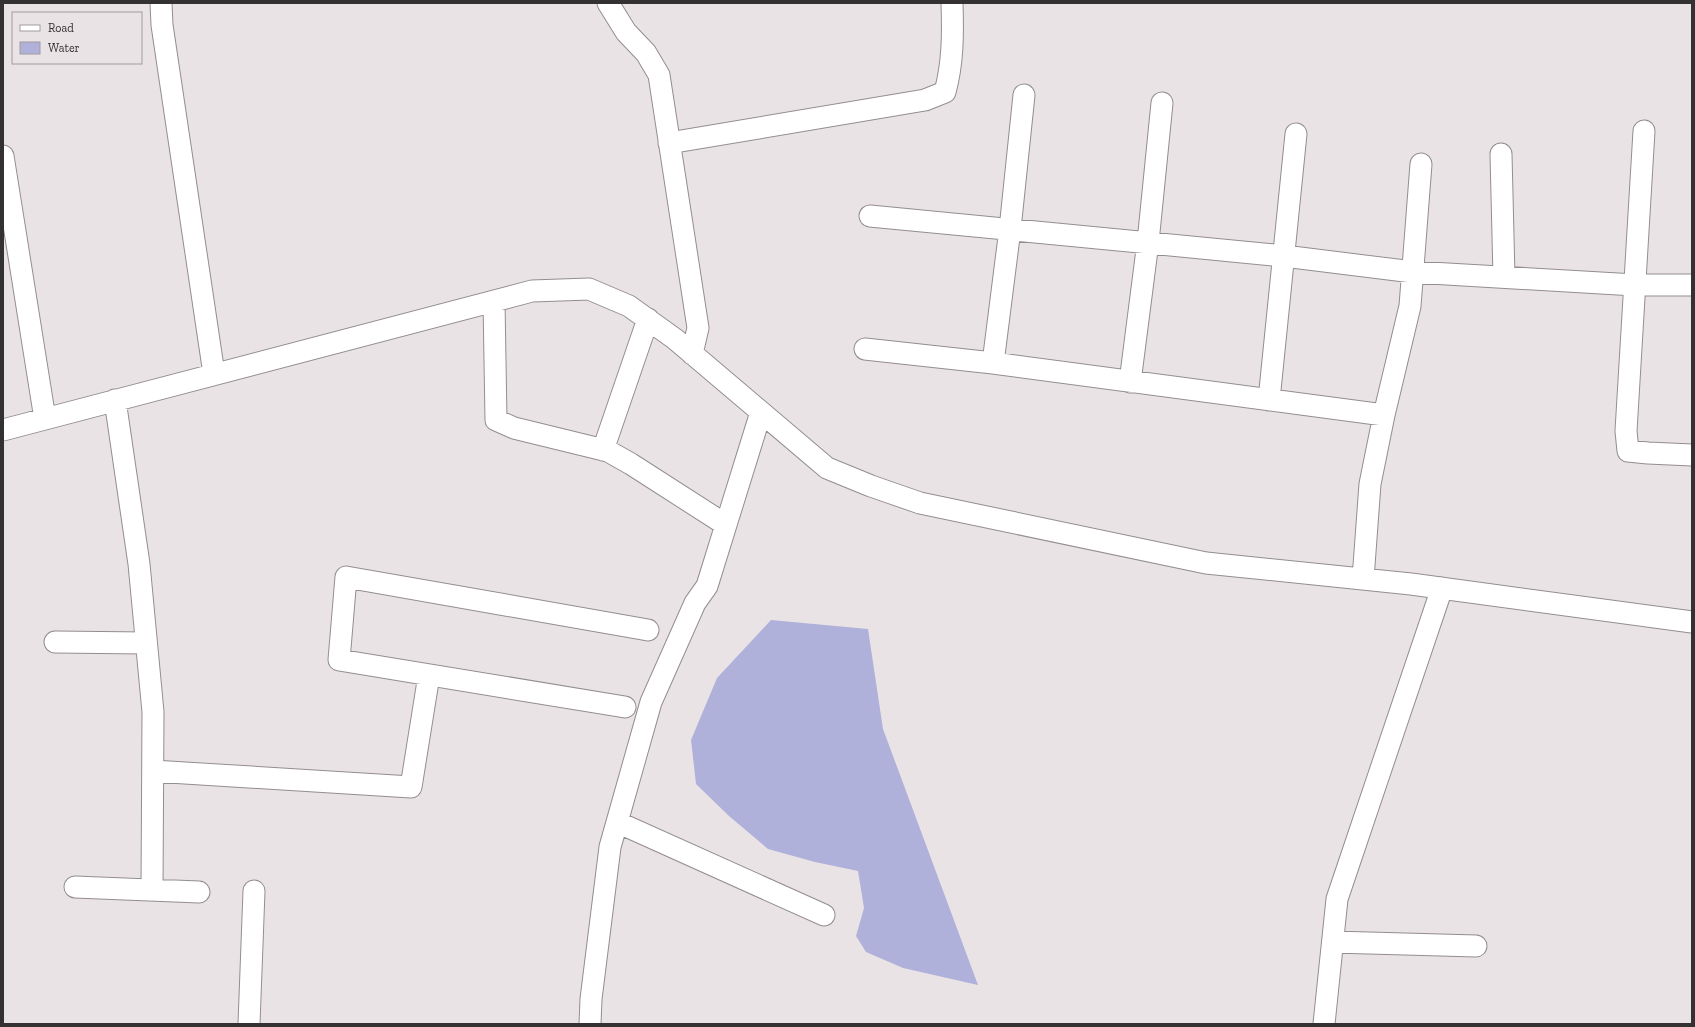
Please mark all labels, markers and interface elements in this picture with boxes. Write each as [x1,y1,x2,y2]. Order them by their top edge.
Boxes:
legend [12,12,142,64]
text: Road [48,21,74,35]
text: Water [48,41,80,55]

